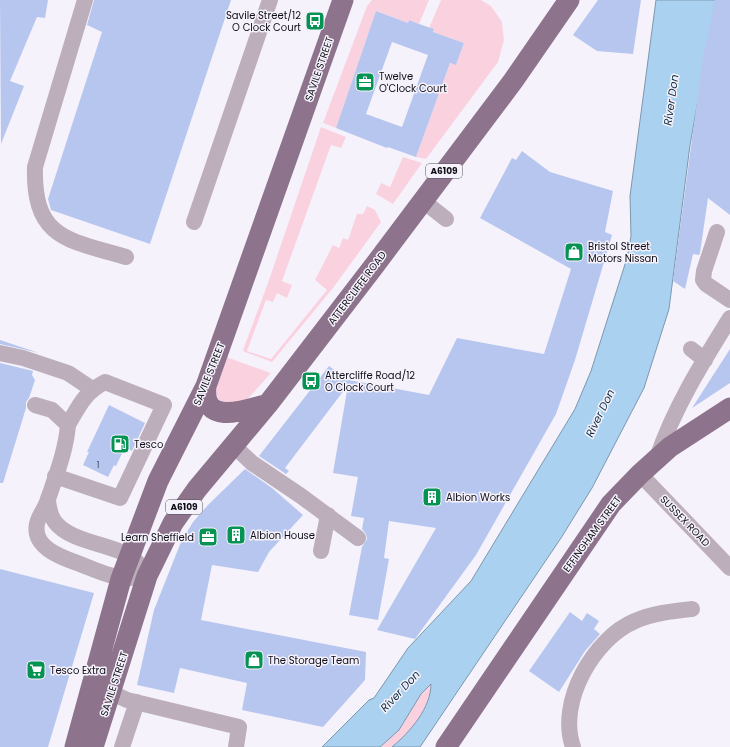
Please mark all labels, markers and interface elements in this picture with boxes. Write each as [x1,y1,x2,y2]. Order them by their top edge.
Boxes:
place label: Savile Street/12 O Clock Court [226,8,301,35]
bus stop icon: Savile Street/12 O Clock Court [304,10,326,32]
street label: SAVILE STREET [301,34,337,103]
place label: Twelve O'Clock Court [379,69,447,96]
office icon: Twelve O'Clock Court [354,71,376,93]
water label: River Don [659,73,683,127]
road number: A6109 [426,164,462,178]
place label: Bristol Street Motors Nissan [588,239,658,266]
shop icon: Bristol Street Motors Nissan [563,241,585,263]
street label: ATTERCLIFFE ROAD [324,248,390,328]
street label: SAVILE STREET [189,340,229,408]
place label: Attercliffe Road/12 O Clock Court [325,368,415,395]
bus stop icon: Attercliffe Road/12 O Clock Court [300,370,322,392]
water label: River Don [581,386,619,440]
fuel station icon: Tesco [109,433,131,455]
place label: Tesco [134,437,163,452]
house number: 1 [97,460,99,471]
building icon: Albion Works [421,486,443,508]
place label: Albion Works [446,490,510,505]
street label: SUSSEX ROAD [657,492,713,550]
street label: EFFINGHAM STREET [559,493,625,575]
road number: A6109 [166,500,202,514]
building icon: Albion House [225,524,247,546]
office icon: Learn Sheffield [197,526,219,548]
place label: Albion House [250,528,315,543]
place label: Learn Sheffield [121,530,194,545]
street label: SAVILE STREET [97,649,132,718]
shop icon: The Storage Team [243,649,265,671]
place label: The Storage Team [268,653,359,668]
supermarket icon: Tesco Extra [25,659,47,681]
place label: Tesco Extra [50,663,106,678]
water label: River Don [377,667,423,715]

